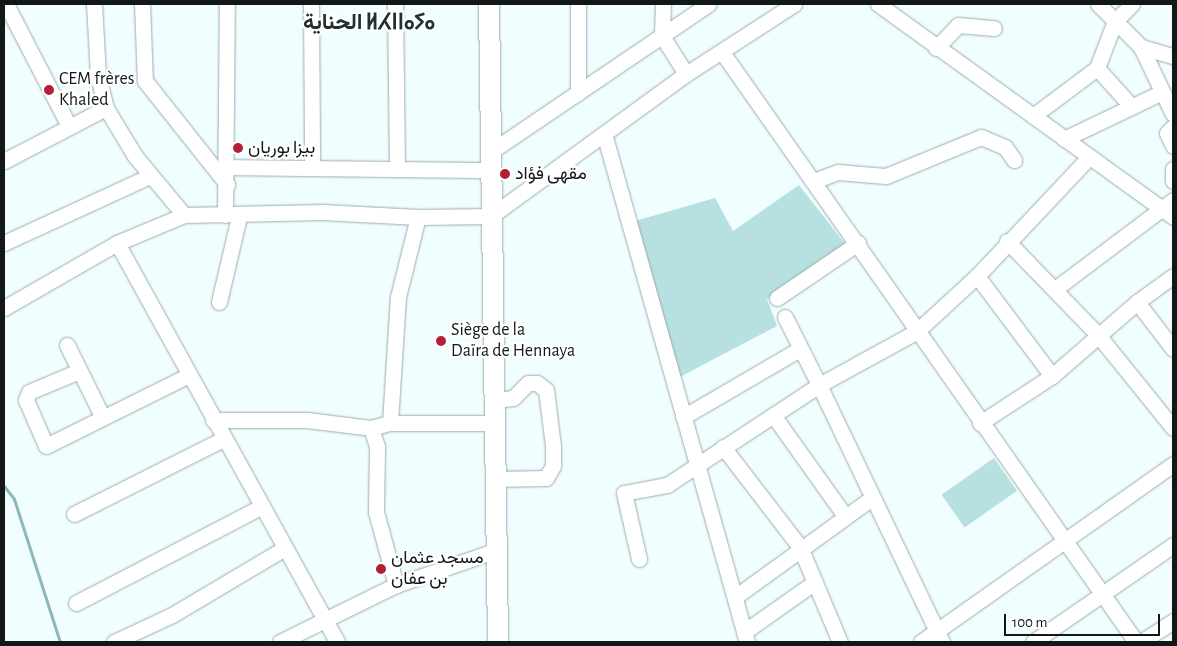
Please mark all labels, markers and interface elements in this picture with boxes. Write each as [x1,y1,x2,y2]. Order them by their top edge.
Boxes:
district label: الحناية ⵍⵃⵏⵏⴰⵢⴰ [303,10,435,36]
place label: CEM frères Khaled [59,69,135,112]
marker: CEM frères Khaled [43,84,55,96]
place label: بيزا بوريان [248,137,315,159]
marker: بيزا بوريان [232,142,244,154]
place label: مقهى فؤاد [515,163,587,185]
marker: مقهى فؤاد [499,168,511,180]
place label: Siège de la Daïra de Hennaya [451,320,575,362]
marker: Siège de la Daïra de Hennaya [435,335,447,347]
place label: مسجد عثمان بن عفان [391,548,484,590]
marker: مسجد عثمان بن عفان [375,563,387,575]
scale bar [1007,604,1163,636]
text: 100 m [1012,615,1047,630]

